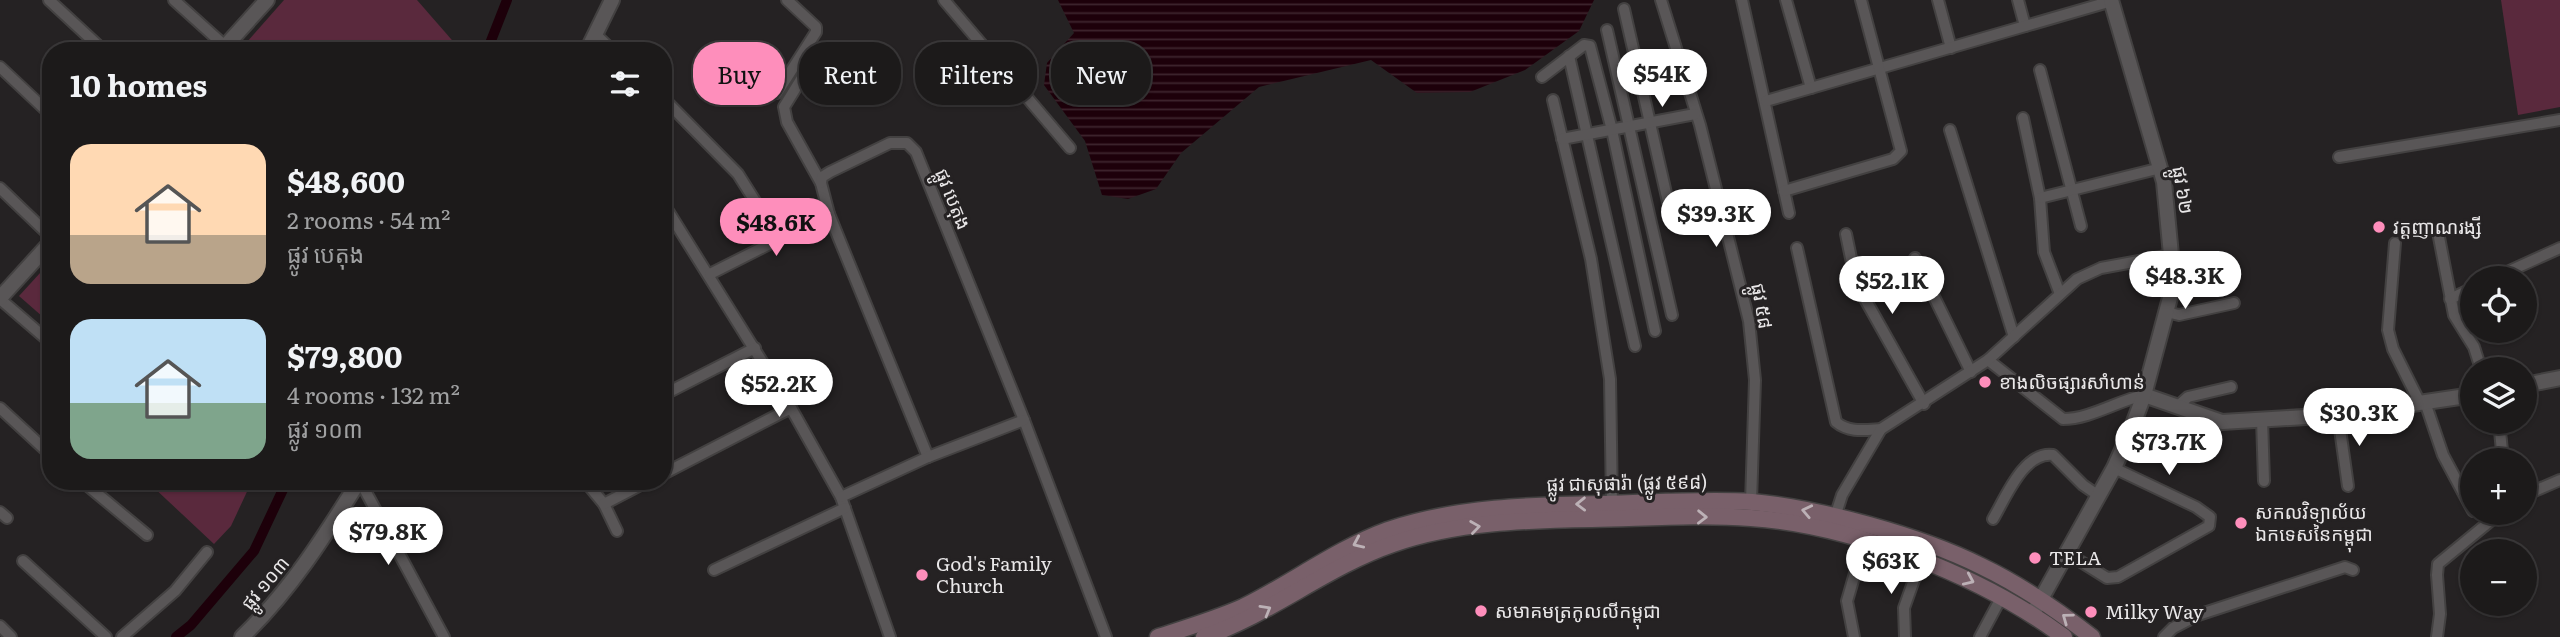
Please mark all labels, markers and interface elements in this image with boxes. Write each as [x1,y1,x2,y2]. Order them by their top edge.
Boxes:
chip: Buy [693,42,785,105]
chip: Rent [799,42,901,105]
chip: Filters [915,42,1037,105]
chip: New [1051,42,1151,105]
pin: $54K [1621,50,1703,109]
text: $54K [1633,55,1691,89]
text: 10 homes [70,62,207,106]
icon: filters [606,65,644,103]
text: $48,600 [287,158,405,202]
street label: ផ្លូវ បេតុង [925,164,979,235]
street label: ផ្លូវ ៦២ [2162,164,2202,217]
icon: home [126,172,210,256]
pin: $39.3K [1659,190,1773,249]
text: $39.3K [1677,195,1755,229]
pin: $48.6K [719,198,833,258]
text: 2 rooms · 54 m² [287,202,450,236]
text: $48.6K [736,204,816,238]
place label: វត្តញាណរង្សី [2393,212,2482,240]
marker: វត្តញាណរង្សី [2371,219,2387,235]
text: ផ្លូវ បេតុង [287,236,364,270]
pin: $48.3K [2128,252,2242,311]
pin: $52.1K [1835,256,1949,316]
text: $48.3K [2145,257,2225,291]
text: $52.1K [1855,262,1929,296]
map controls [2460,266,2537,616]
button: locate [2460,266,2537,343]
street label: ផ្លូវ ៥៨ [1741,281,1781,332]
text: $79,800 [287,333,403,377]
icon: home [126,347,210,431]
button: layers [2460,357,2537,434]
pin: $52.2K [722,360,836,419]
text: $52.2K [741,365,817,399]
place label: ខាងលិចផ្សារសាំហាន់ [1999,367,2145,395]
marker: ខាងលិចផ្សារសាំហាន់ [1977,374,1993,390]
text: 4 rooms · 132 m² [287,377,460,411]
pin: $30.3K [2302,388,2416,448]
text: $30.3K [2319,394,2399,428]
text: ផ្លូវ ១០៣ [287,411,363,445]
pin: $73.7K [2112,418,2226,477]
text: $73.7K [2131,423,2207,457]
button: + [2460,448,2537,525]
street label: ផ្លូវ ជាសុផារ៉ា (ផ្លូវ ៥៩៨) [1546,467,1708,502]
one-way arrow [1575,496,1585,512]
place label: សកលវិទ្យាល័យ ឯកទេសនៃកម្ពុជា [2255,497,2373,553]
one-way arrow [1801,505,1813,520]
pin: $79.8K [331,508,445,567]
one-way arrow [1698,509,1708,525]
text: $79.8K [349,513,427,547]
marker: សកលវិទ្យាល័យ ឯកទេសនៃកម្ពុជា [2233,515,2249,531]
one-way arrow [1469,519,1481,534]
one-way arrow [1353,535,1365,549]
pin: $63K [1850,536,1932,596]
button: − [2460,539,2537,616]
text: $63K [1862,542,1920,576]
place label: TELA [2049,543,2101,571]
street label: ផ្លូវ ១០៣ [233,549,299,618]
place label: God's Family Church [936,549,1052,599]
marker: TELA [2027,550,2043,566]
marker: God's Family Church [914,567,930,583]
one-way arrow [1962,572,1974,586]
place label: សមាគមត្រកូលលីកម្ពុជា [1495,596,1661,630]
place label: Milky Way [2105,597,2203,625]
marker: សមាគមត្រកូលលីកម្ពុជា [1473,603,1489,619]
marker: Milky Way [2083,604,2099,620]
one-way arrow [1258,605,1271,618]
one-way arrow [2062,614,2075,626]

